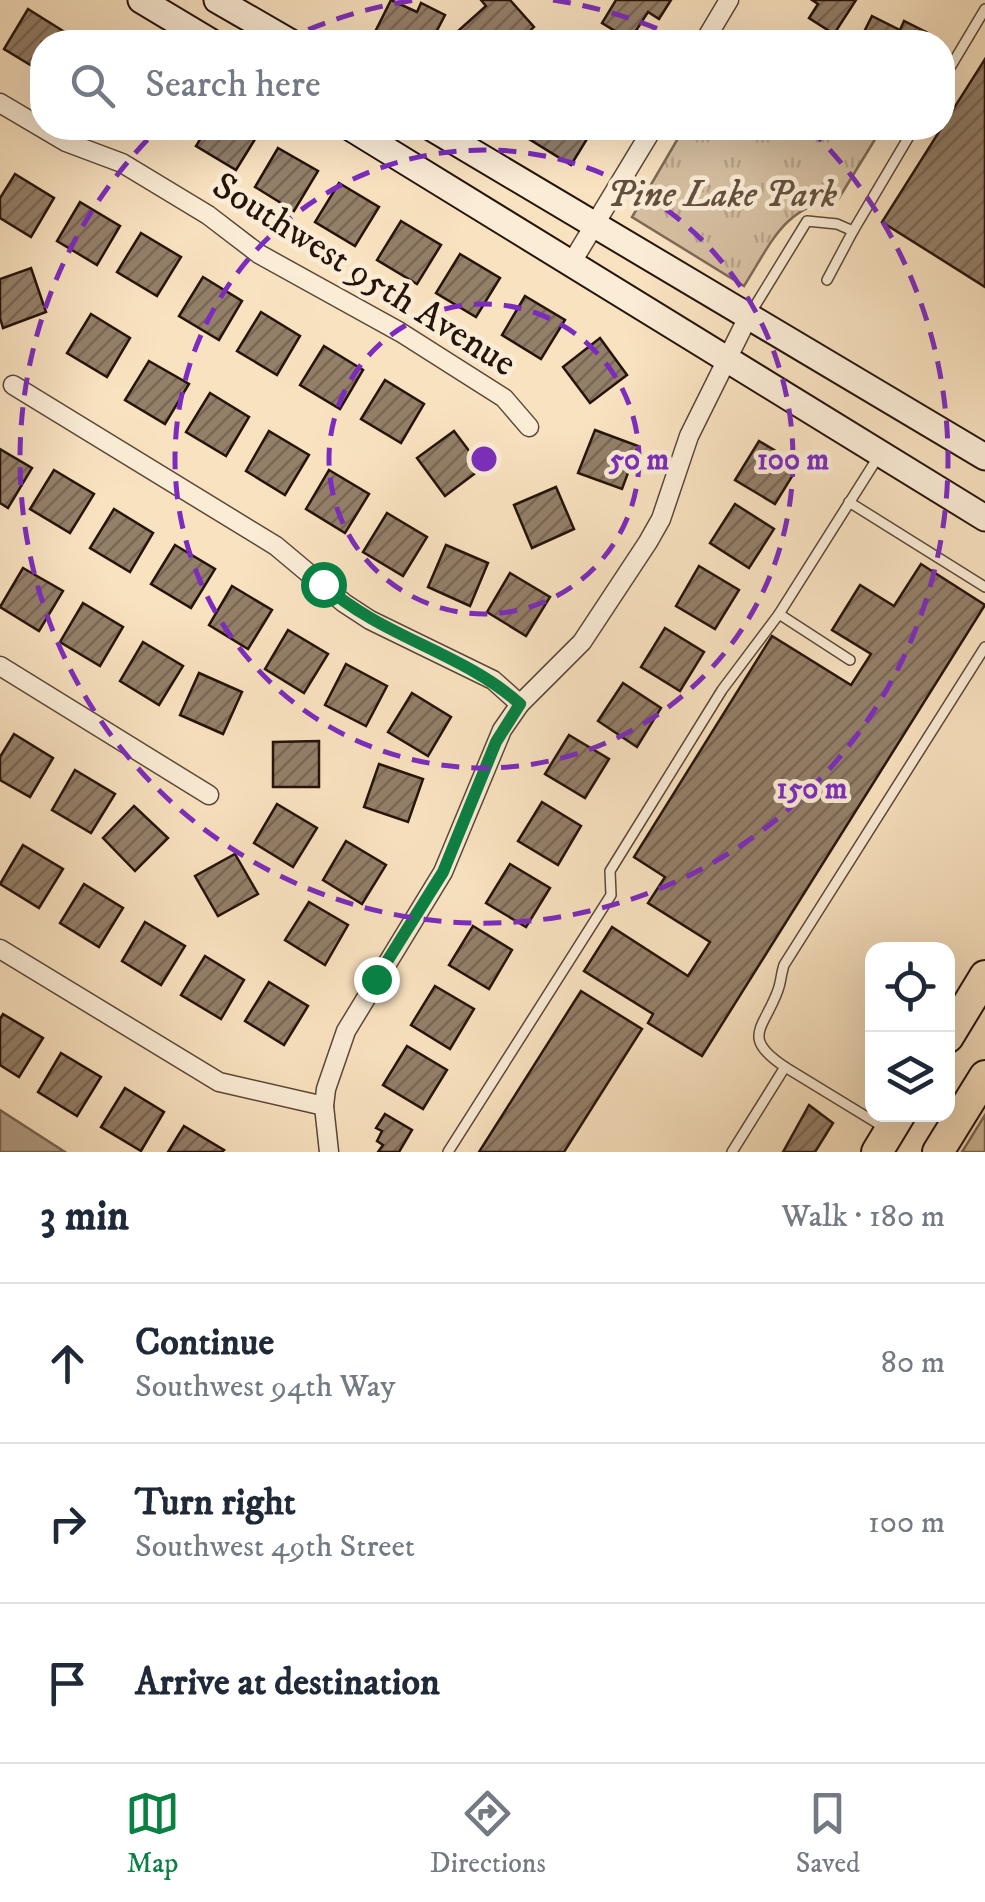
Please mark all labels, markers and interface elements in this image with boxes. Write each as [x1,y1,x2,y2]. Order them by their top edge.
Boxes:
search box [30,30,955,140]
icon: search [65,58,120,113]
text: Search here [145,61,321,109]
street label: Southwest 95th Avenue [203,162,525,388]
park label: Pine Lake Park [607,171,837,219]
centre of rings [466,441,502,477]
text: 50 m [608,442,669,479]
text: 100 m [757,442,830,479]
route start [301,562,347,608]
text: 150 m [777,771,848,808]
map controls [865,942,955,1122]
button: locate [865,942,955,1032]
route end [354,957,400,1003]
button: layers [865,1032,955,1122]
text: 3 min [40,1191,129,1243]
text: Walk · 180 m [781,1197,945,1237]
text: Continue [135,1319,274,1367]
icon: ahead [40,1336,95,1391]
text: 80 m [881,1343,945,1383]
text: Southwest 94th Way [135,1367,395,1407]
text: Turn right [135,1479,296,1527]
icon: right [40,1496,95,1551]
text: 100 m [868,1503,945,1543]
text: Southwest 49th Street [135,1527,415,1567]
icon: arrive [40,1656,95,1711]
text: Arrive at destination [135,1659,440,1707]
tab: Map [125,1786,180,1881]
tab: Directions [430,1786,546,1881]
tab: Saved [796,1786,860,1881]

